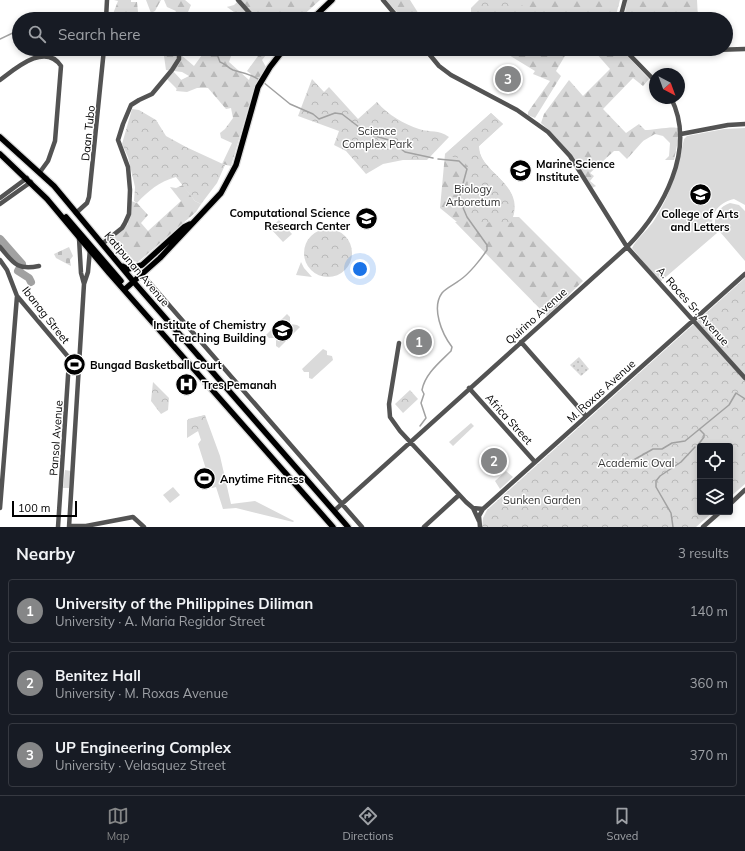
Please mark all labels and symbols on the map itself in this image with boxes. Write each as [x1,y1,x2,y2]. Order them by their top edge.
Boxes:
pin: 3 [495,64,521,94]
north arrow [649,68,685,104]
street label: Daan Tubo [78,105,98,161]
park label: Science Complex Park [342,124,412,151]
school or university icon: Marine Science Institute [507,157,533,183]
place label: Marine Science Institute [536,157,615,184]
school or university icon: College of Arts and Letters [687,181,713,207]
park label: Biology Arboretum [446,182,500,209]
place label: Computational Science Research Center [230,206,351,233]
school or university icon: Computational Science Research Center [353,206,379,232]
place label: College of Arts and Letters [661,207,739,234]
street label: Katipunan Avenue [102,229,172,309]
your location [350,259,370,279]
street label: A. Roces Sr. Avenue [654,264,732,348]
street label: Ibanag Street [19,283,73,347]
street label: Quirino Avenue [502,285,570,347]
place label: Institute of Chemistry Teaching Building [153,318,266,345]
school or university icon: Institute of Chemistry Teaching Building [269,318,295,344]
pin: 1 [406,327,432,357]
sports icon: Bungad Basketball Court [62,352,88,378]
street label: M. Roxas Avenue [564,357,638,425]
place label: Bungad Basketball Court [90,358,222,372]
hospital icon: Tres Pemanah [174,372,200,398]
place label: Tres Pemanah [202,378,277,392]
street label: Africa Street [483,391,536,447]
street label: Pansol Avenue [46,400,66,476]
pin: 2 [481,446,507,476]
park label: Academic Oval [598,456,674,470]
sports icon: Anytime Fitness [191,466,217,492]
place label: Anytime Fitness [220,472,304,486]
park label: Sunken Garden [503,493,581,507]
scale bar [12,499,77,518]

